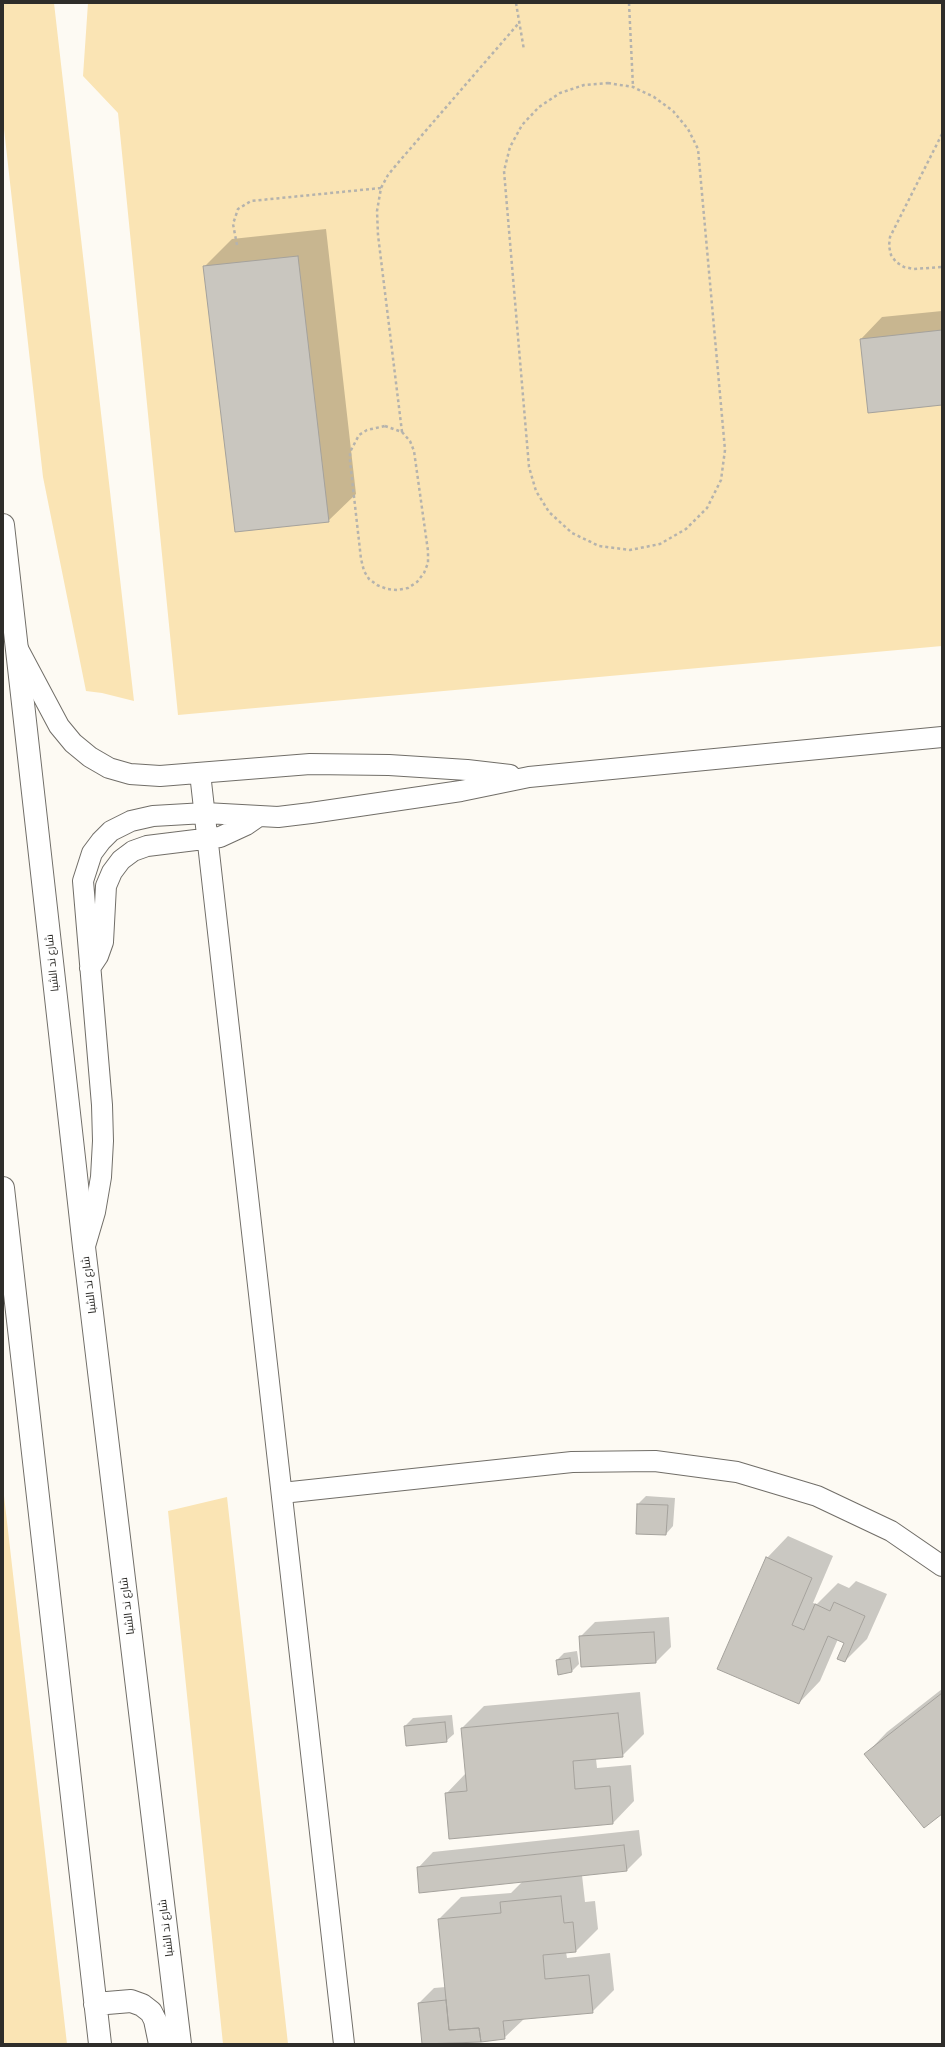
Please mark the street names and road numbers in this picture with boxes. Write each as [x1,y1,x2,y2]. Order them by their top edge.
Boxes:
street label: شارع ند الشبا [42,934,62,992]
street label: شارع ند الشبا [79,1256,99,1314]
street label: شارع ند الشبا [117,1577,137,1635]
street label: شارع ند الشبا [156,1899,176,1957]

